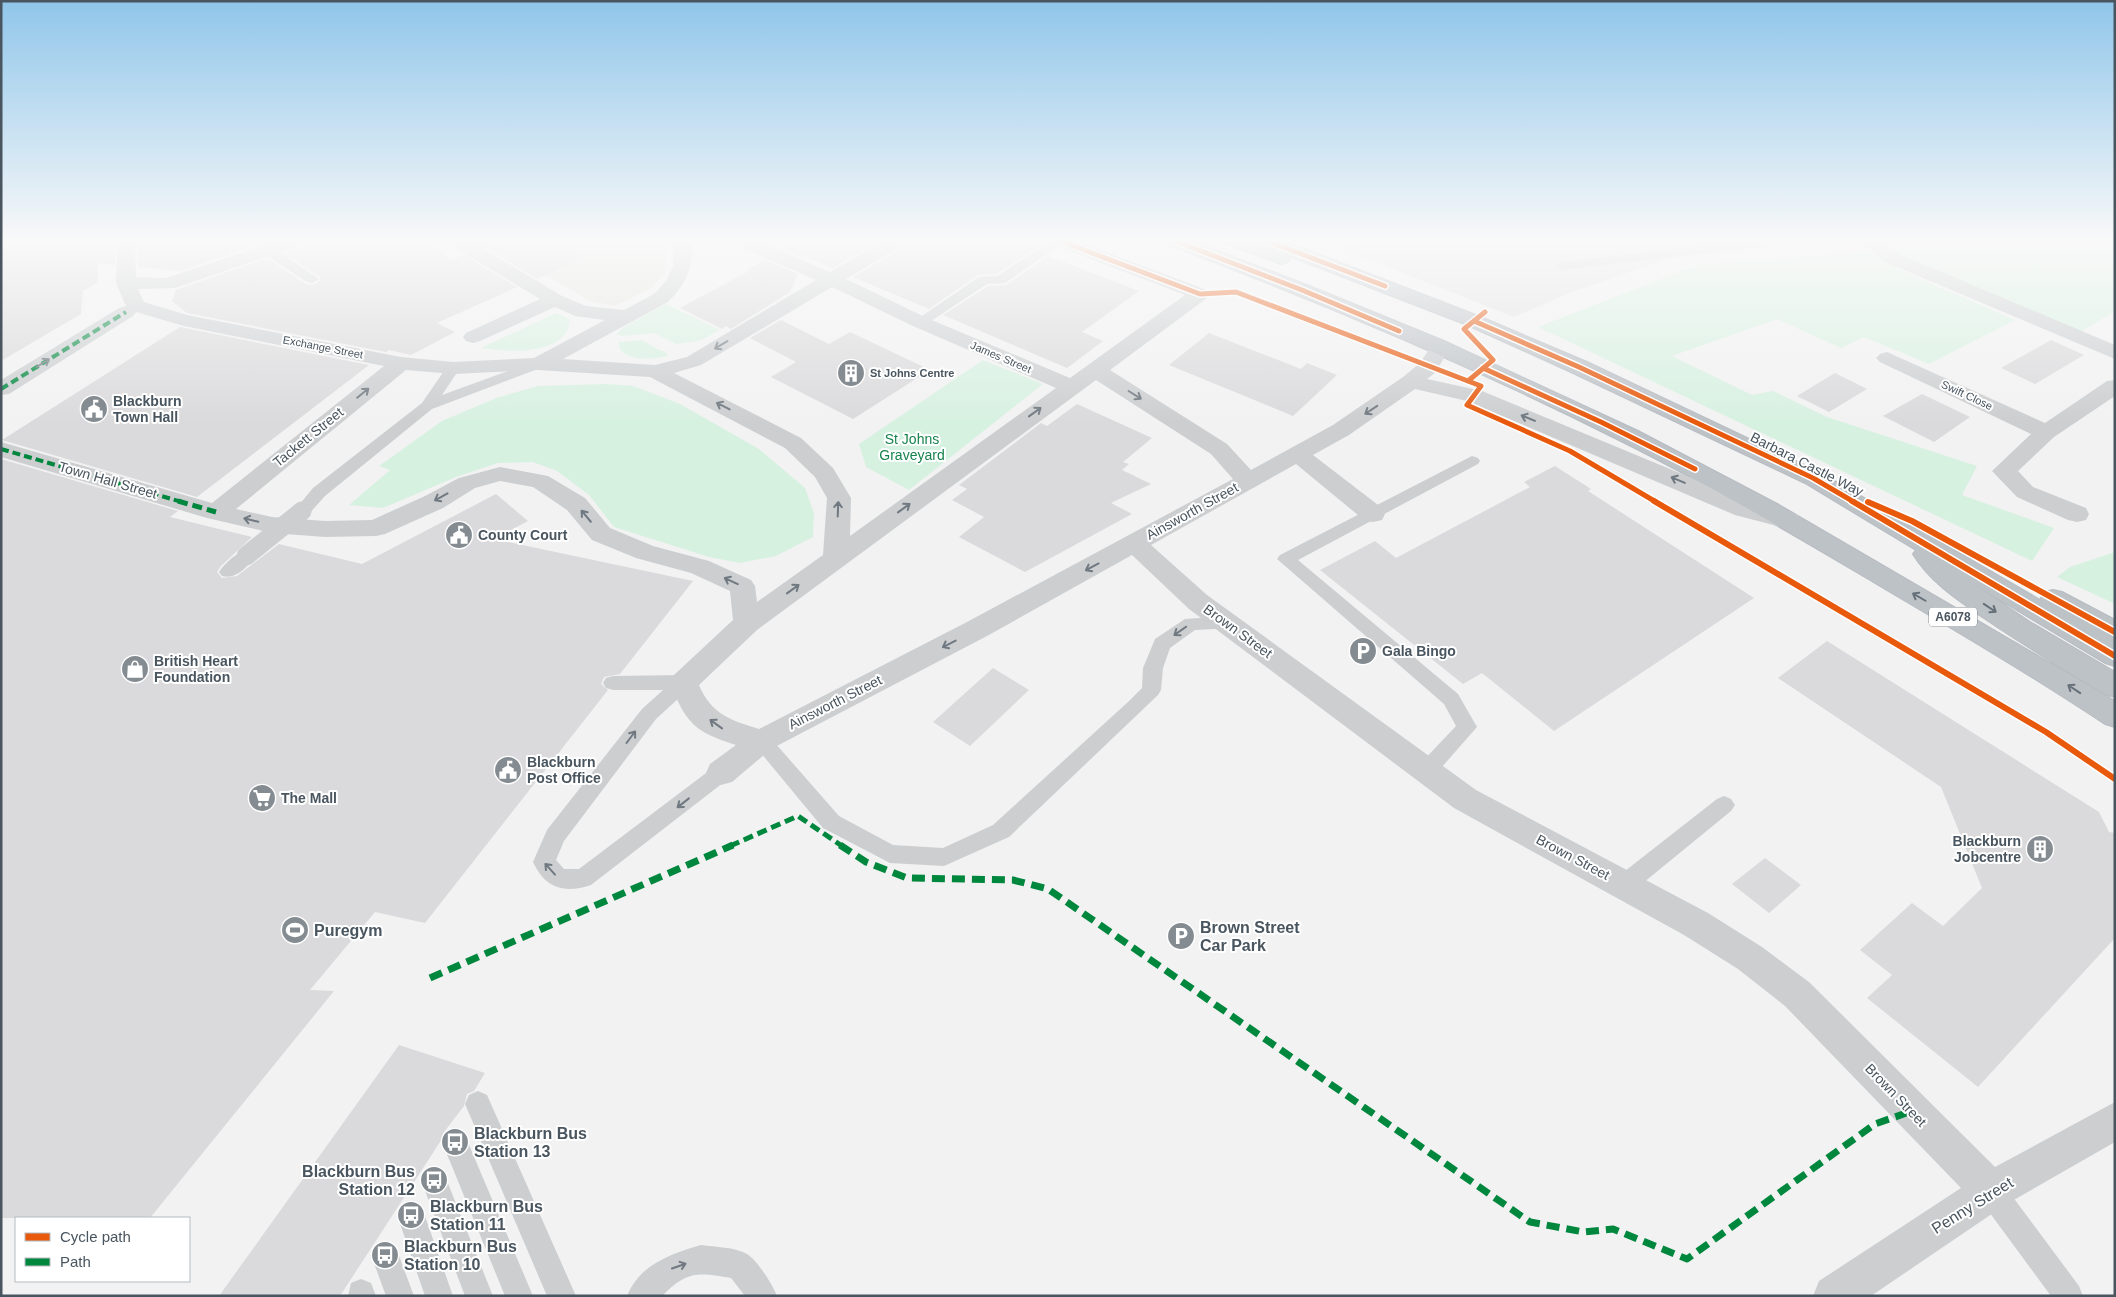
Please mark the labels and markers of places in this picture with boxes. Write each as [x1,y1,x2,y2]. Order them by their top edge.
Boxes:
building icon: St Johns Centre [836,358,866,388]
place label: St Johns Centre [870,367,954,379]
place label: Blackburn Town Hall [113,393,181,425]
public building icon: Blackburn Town Hall [79,394,109,424]
public building icon: County Court [444,520,474,550]
place label: County Court [478,527,568,543]
parking icon: Gala Bingo [1348,636,1378,666]
place label: Gala Bingo [1382,643,1456,659]
place label: British Heart Foundation [154,653,238,685]
shop icon: British Heart Foundation [120,654,150,684]
place label: Blackburn Post Office [527,754,601,786]
public building icon: Blackburn Post Office [493,755,523,785]
supermarket icon: The Mall [247,783,277,813]
place label: The Mall [281,790,337,806]
place label: Blackburn Jobcentre [1953,833,2021,865]
building icon: Blackburn Jobcentre [2025,834,2055,864]
sports icon: Puregym [280,915,310,945]
place label: Brown Street Car Park [1200,919,1300,954]
parking icon: Brown Street Car Park [1166,921,1196,951]
place label: Puregym [314,922,382,939]
place label: Blackburn Bus Station 13 [474,1125,587,1160]
bus stop icon: Blackburn Bus Station 13 [440,1127,470,1157]
place label: Blackburn Bus Station 12 [302,1163,415,1198]
bus stop icon: Blackburn Bus Station 12 [419,1165,449,1195]
place label: Blackburn Bus Station 11 [430,1198,543,1233]
bus stop icon: Blackburn Bus Station 11 [396,1200,426,1230]
place label: Blackburn Bus Station 10 [404,1238,517,1273]
bus stop icon: Blackburn Bus Station 10 [370,1240,400,1270]

